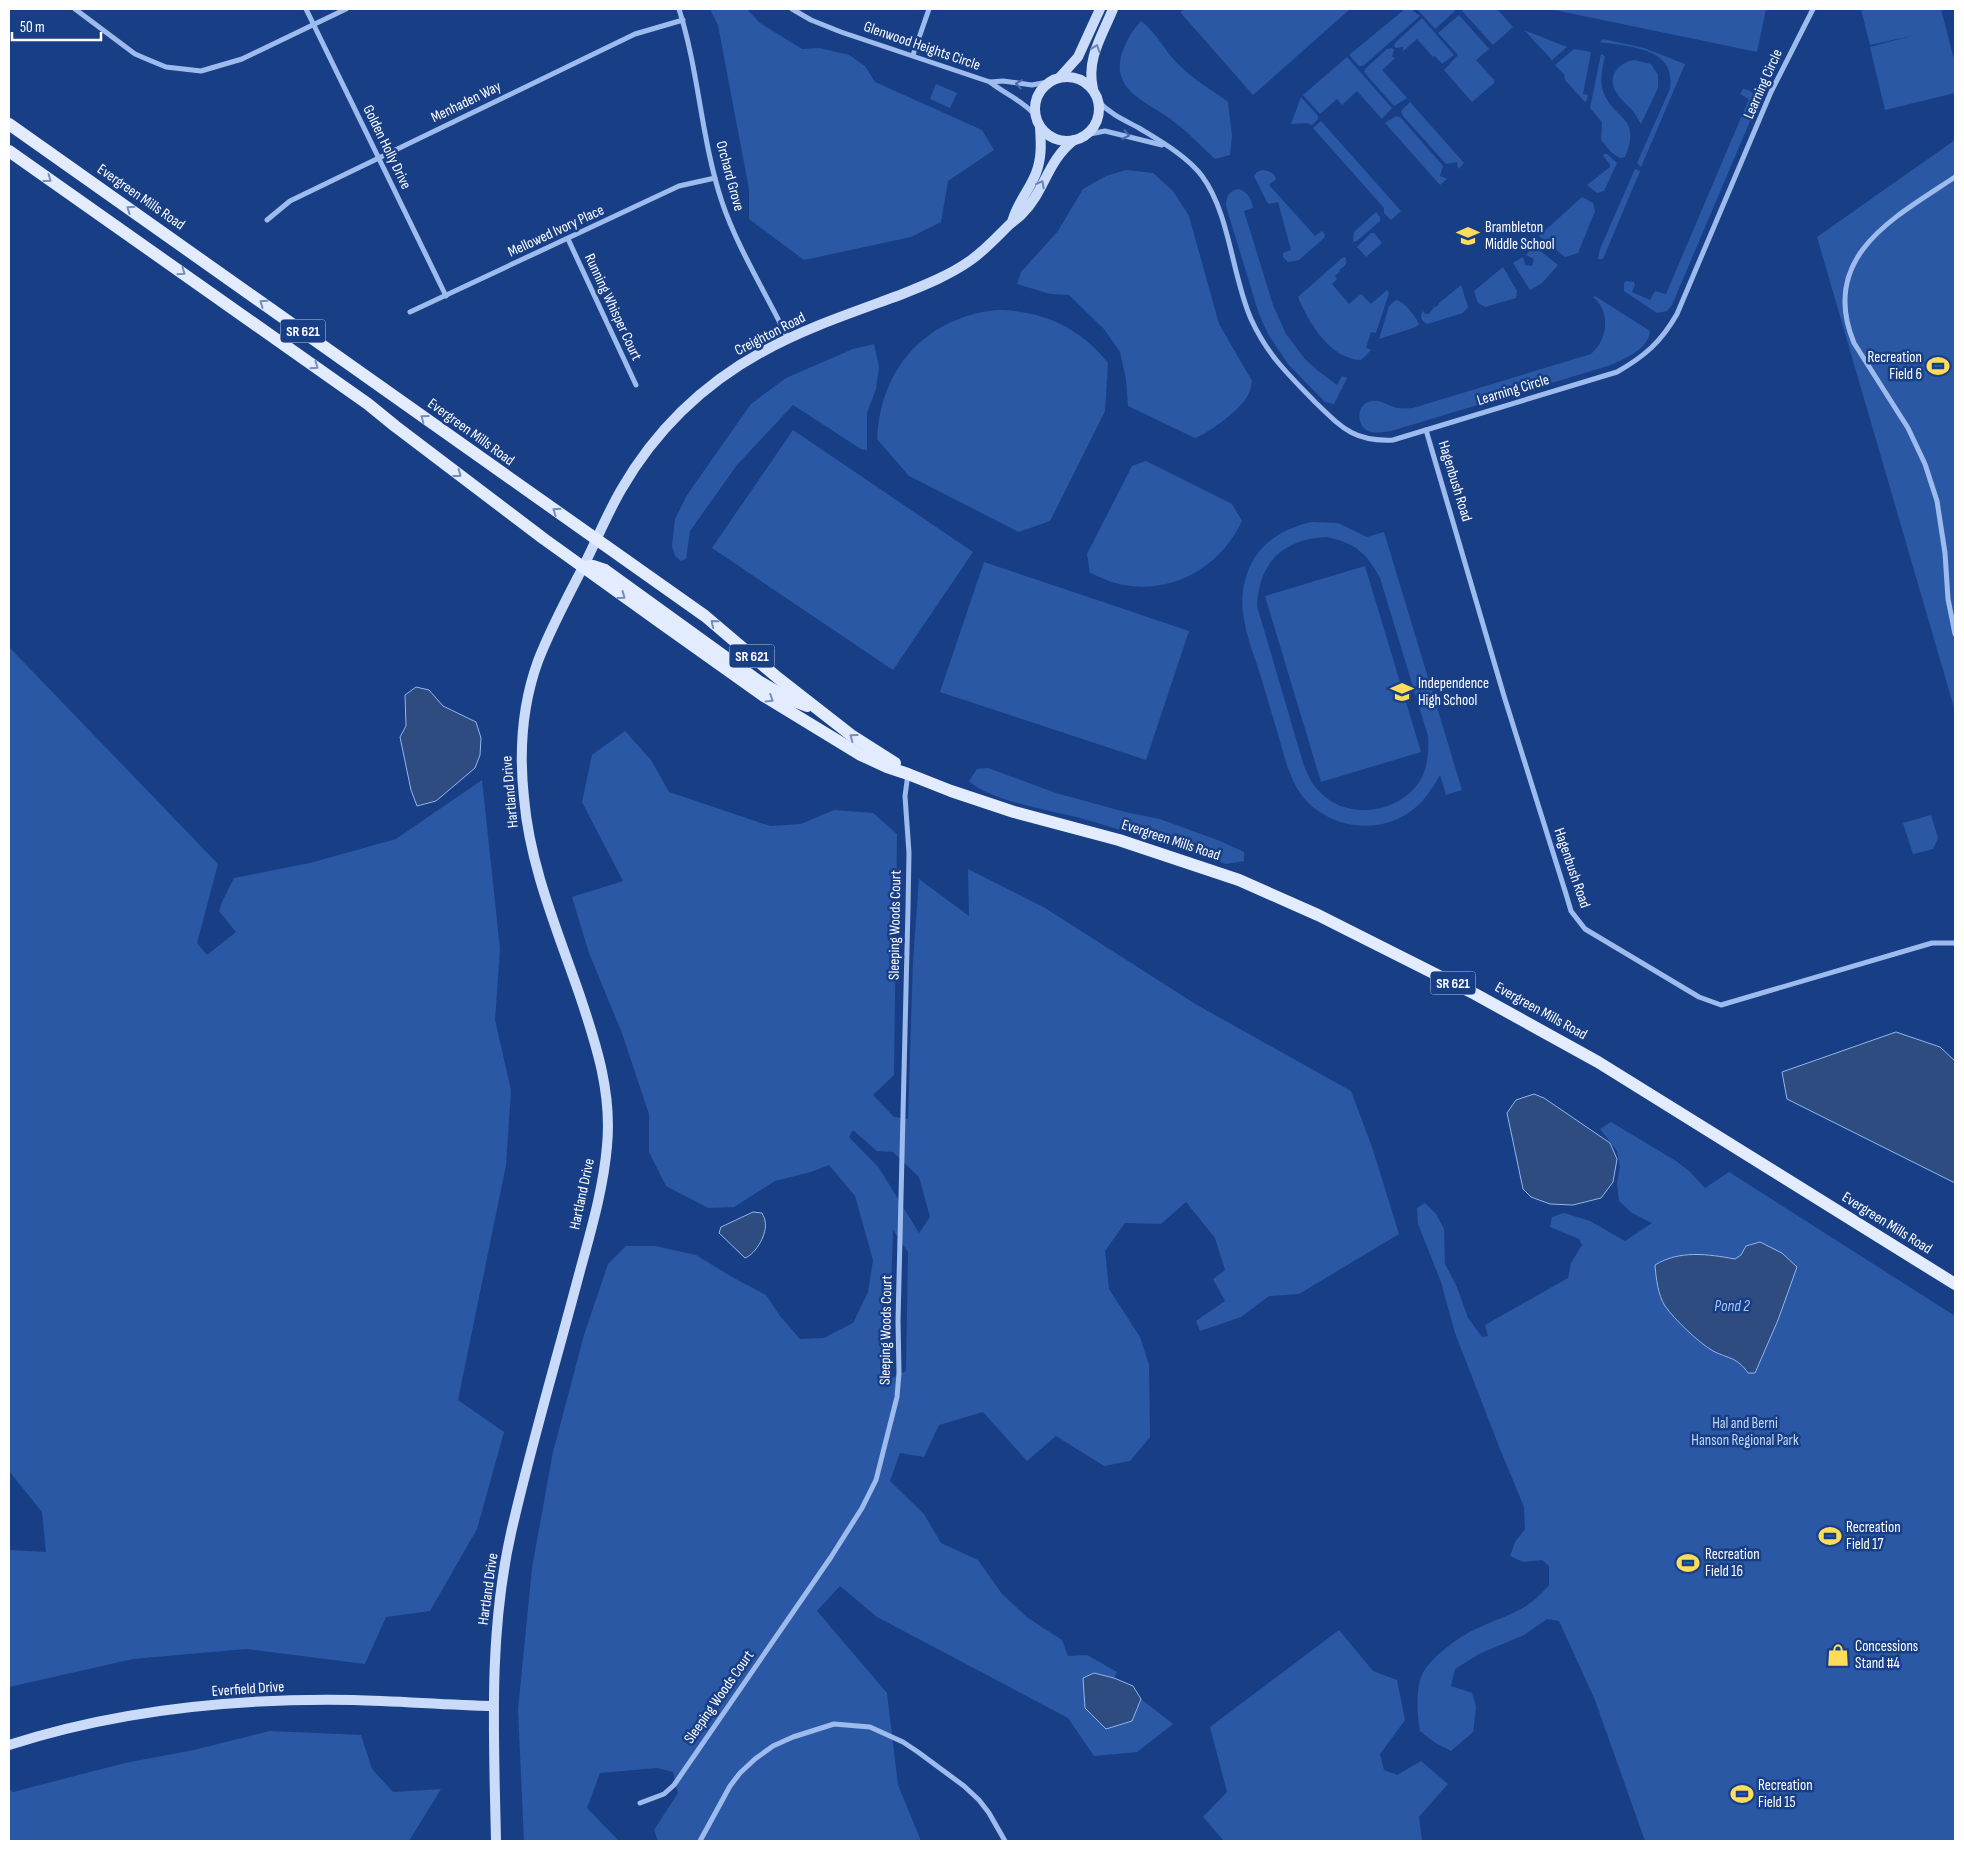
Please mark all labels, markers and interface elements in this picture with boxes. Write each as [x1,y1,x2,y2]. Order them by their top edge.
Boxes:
scale bar [12,10,101,42]
street label: Glenwood Heights Circle [861,17,983,75]
text: 50 m [20,18,45,37]
one-way arrow [1090,44,1100,53]
street label: Learning Circle [1739,46,1787,122]
street label: Menhaden Way [428,77,504,127]
one-way arrow [1015,79,1023,89]
street label: Golden Holly Drive [358,102,416,192]
one-way arrow [1122,130,1131,140]
street label: Orchard Grove [712,139,748,213]
street label: Evergreen Mills Road [93,160,189,234]
one-way arrow [43,173,52,182]
one-way arrow [1035,180,1045,189]
street label: Mellowed Ivory Place [505,200,607,262]
one-way arrow [127,206,136,215]
place label: Brambleton Middle School [1485,218,1555,254]
school or university icon: Brambleton Middle School [1455,223,1481,249]
street label: Running Whisper Court [580,251,646,364]
one-way arrow [176,266,185,275]
one-way arrow [259,300,269,309]
street label: Creighton Road [731,308,809,360]
road number: SR 621 [280,320,326,342]
place label: Recreation Field 6 [1867,348,1922,384]
sports icon: Recreation Field 6 [1925,353,1951,379]
one-way arrow [309,360,318,369]
street label: Learning Circle [1475,370,1551,410]
street label: Evergreen Mills Road [424,394,518,470]
one-way arrow [421,415,430,423]
street label: Hagenbush Road [1434,438,1476,524]
one-way arrow [452,469,461,477]
one-way arrow [553,508,562,517]
one-way arrow [617,590,626,599]
one-way arrow [710,620,719,629]
road number: SR 621 [730,644,774,668]
place label: Independence High School [1418,674,1489,710]
school or university icon: Independence High School [1389,679,1415,705]
one-way arrow [764,693,773,703]
one-way arrow [850,734,859,743]
street label: Hartland Drive [497,755,523,829]
street label: Evergreen Mills Road [1119,815,1223,865]
street label: Hagenbush Road [1549,825,1595,911]
street label: Sleeping Woods Court [885,870,905,980]
road number: SR 621 [1430,971,1476,994]
street label: Evergreen Mills Road [1491,978,1591,1044]
street label: Hartland Drive [565,1157,599,1231]
street label: Evergreen Mills Road [1838,1188,1936,1258]
street label: Sleeping Woods Court [876,1275,896,1385]
water label: Pond 2 [1714,1297,1750,1316]
park label: Hal and Berni Hanson Regional Park [1691,1414,1799,1450]
place label: Recreation Field 17 [1846,1518,1901,1554]
sports icon: Recreation Field 17 [1817,1523,1843,1549]
place label: Recreation Field 16 [1705,1545,1760,1581]
sports icon: Recreation Field 16 [1675,1550,1701,1576]
street label: Hartland Drive [474,1552,502,1626]
place label: Concessions Stand #4 [1855,1637,1918,1673]
shop icon: Concessions Stand #4 [1825,1642,1851,1668]
street label: Sleeping Woods Court [680,1646,758,1747]
street label: Everfield Drive [211,1677,285,1701]
place label: Recreation Field 15 [1758,1776,1813,1812]
sports icon: Recreation Field 15 [1729,1781,1755,1807]

